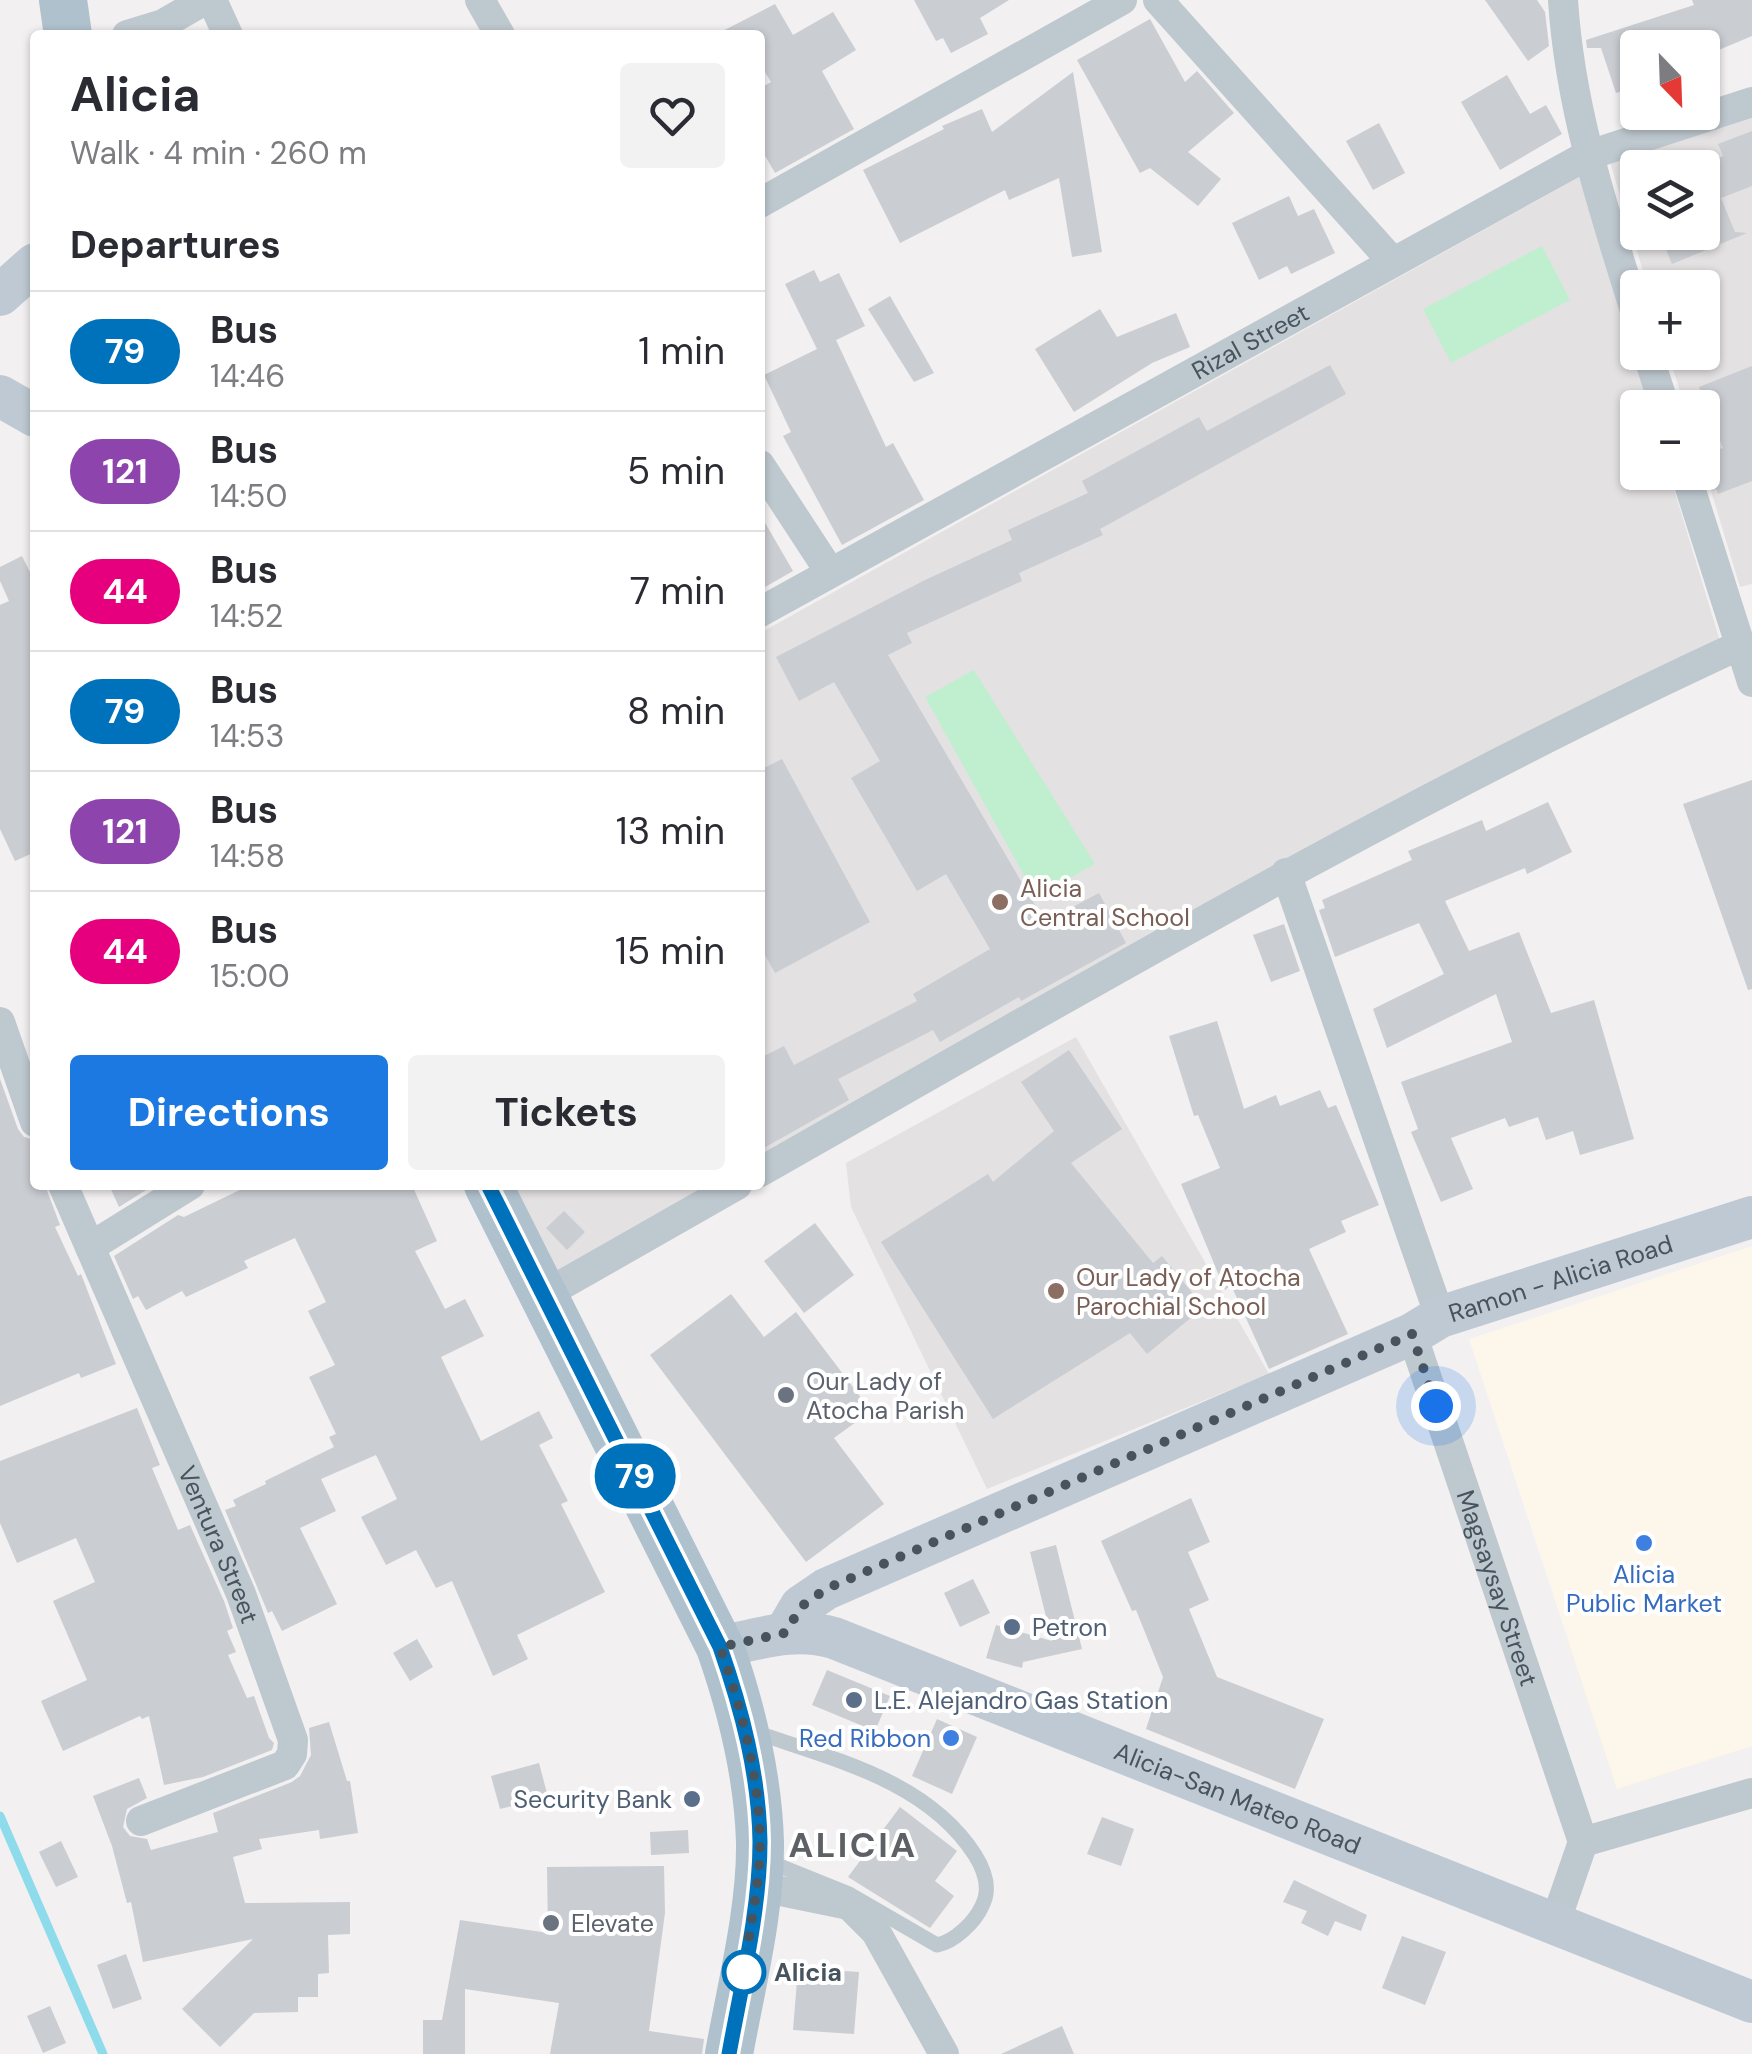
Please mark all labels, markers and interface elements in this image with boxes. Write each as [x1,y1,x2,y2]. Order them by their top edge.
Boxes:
north arrow [1620,30,1720,130]
map controls [1620,30,1720,490]
text: Alicia [70,63,200,126]
button: heart [620,63,725,168]
text: Walk · 4 min · 260 m [70,132,367,174]
button: layers [1620,150,1720,250]
text: Departures [70,220,281,270]
button: + [1620,270,1720,370]
street label: Rizal Street [1186,296,1315,387]
text: Bus [210,305,278,355]
text: 1 min [638,326,725,376]
text: 79 [105,328,145,374]
text: 14:46 [210,355,285,397]
button: − [1620,390,1720,490]
text: Bus [210,425,278,475]
text: 5 min [627,446,725,496]
text: 121 [102,448,148,494]
text: 14:50 [210,475,287,517]
text: Bus [210,545,278,595]
text: 7 min [630,566,725,616]
text: 44 [102,568,148,614]
text: 14:52 [210,595,283,637]
text: Bus [210,665,278,715]
text: 8 min [627,686,725,736]
text: 79 [105,688,145,734]
text: 14:53 [210,715,284,757]
text: Bus [210,785,278,835]
text: 13 min [616,806,725,856]
text: 121 [102,808,148,854]
text: 14:58 [210,835,285,877]
place label: Alicia Central School [1020,872,1190,934]
marker: Alicia Central School [989,891,1011,913]
text: Bus [210,905,278,955]
text: 15 min [615,926,725,976]
text: 44 [102,928,148,974]
text: 15:00 [210,955,290,997]
button: Directions [70,1055,388,1170]
button: Tickets [408,1055,725,1170]
street label: Ramon - Alicia Road [1444,1228,1677,1330]
place label: Our Lady of Atocha Parochial School [1076,1261,1301,1323]
marker: Our Lady of Atocha Parochial School [1045,1280,1067,1302]
place label: Our Lady of Atocha Parish [806,1365,964,1427]
your location [1411,1381,1461,1431]
marker: Our Lady of Atocha Parish [775,1384,797,1406]
line badge: 79 [590,1444,680,1508]
text: 79 [615,1453,655,1499]
street label: Ventura Street [170,1461,266,1628]
street label: Magsaysay Street [1449,1486,1545,1690]
marker: Alicia Public Market [1633,1532,1655,1554]
place label: Alicia Public Market [1566,1558,1722,1620]
place label: Petron [1032,1611,1107,1644]
marker: Petron [1001,1616,1023,1638]
place label: L.E. Alejandro Gas Station [874,1684,1168,1717]
marker: L.E. Alejandro Gas Station [843,1689,865,1711]
place label: Red Ribbon [799,1722,931,1755]
marker: Red Ribbon [940,1727,962,1749]
street label: Alicia-San Mateo Road [1109,1735,1366,1862]
place label: Security Bank [513,1783,672,1816]
marker: Security Bank [681,1788,703,1810]
district label: ALICIA [788,1822,918,1868]
place label: Elevate [571,1907,654,1940]
marker: Elevate [540,1912,562,1934]
marker: Alicia [723,1951,765,1993]
place label: Alicia [774,1956,842,1989]

